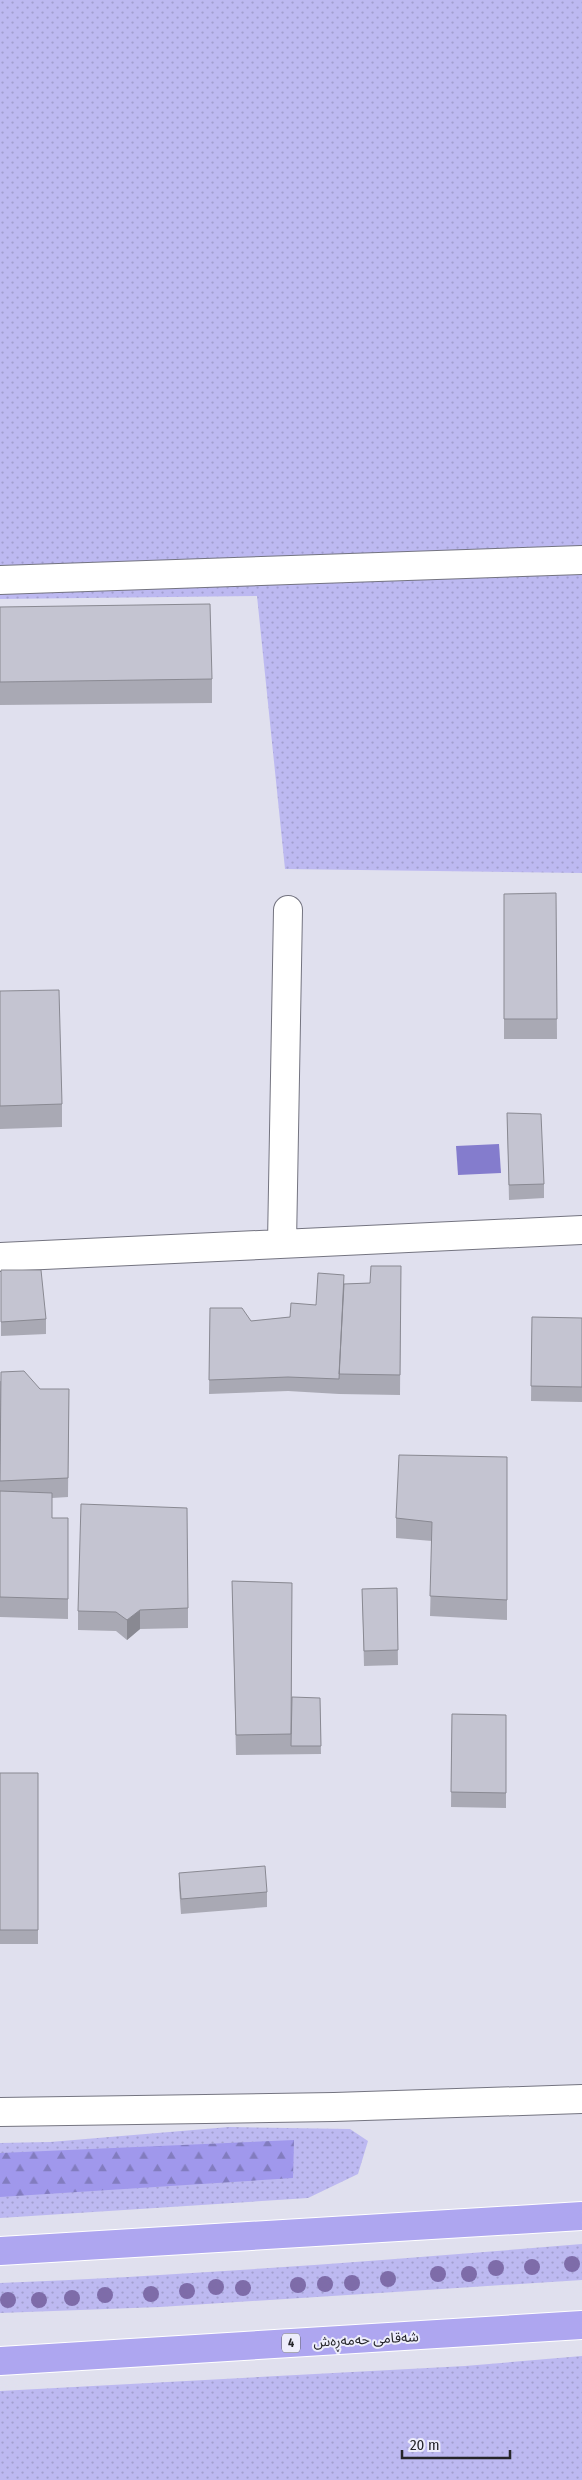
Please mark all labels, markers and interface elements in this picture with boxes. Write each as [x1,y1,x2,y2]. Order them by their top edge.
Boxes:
street label: شەقامی حەمەڕەش [313,2328,419,2354]
road number: 4 [282,2334,300,2352]
scale bar [402,2428,510,2460]
text: 20 m [410,2436,440,2454]

